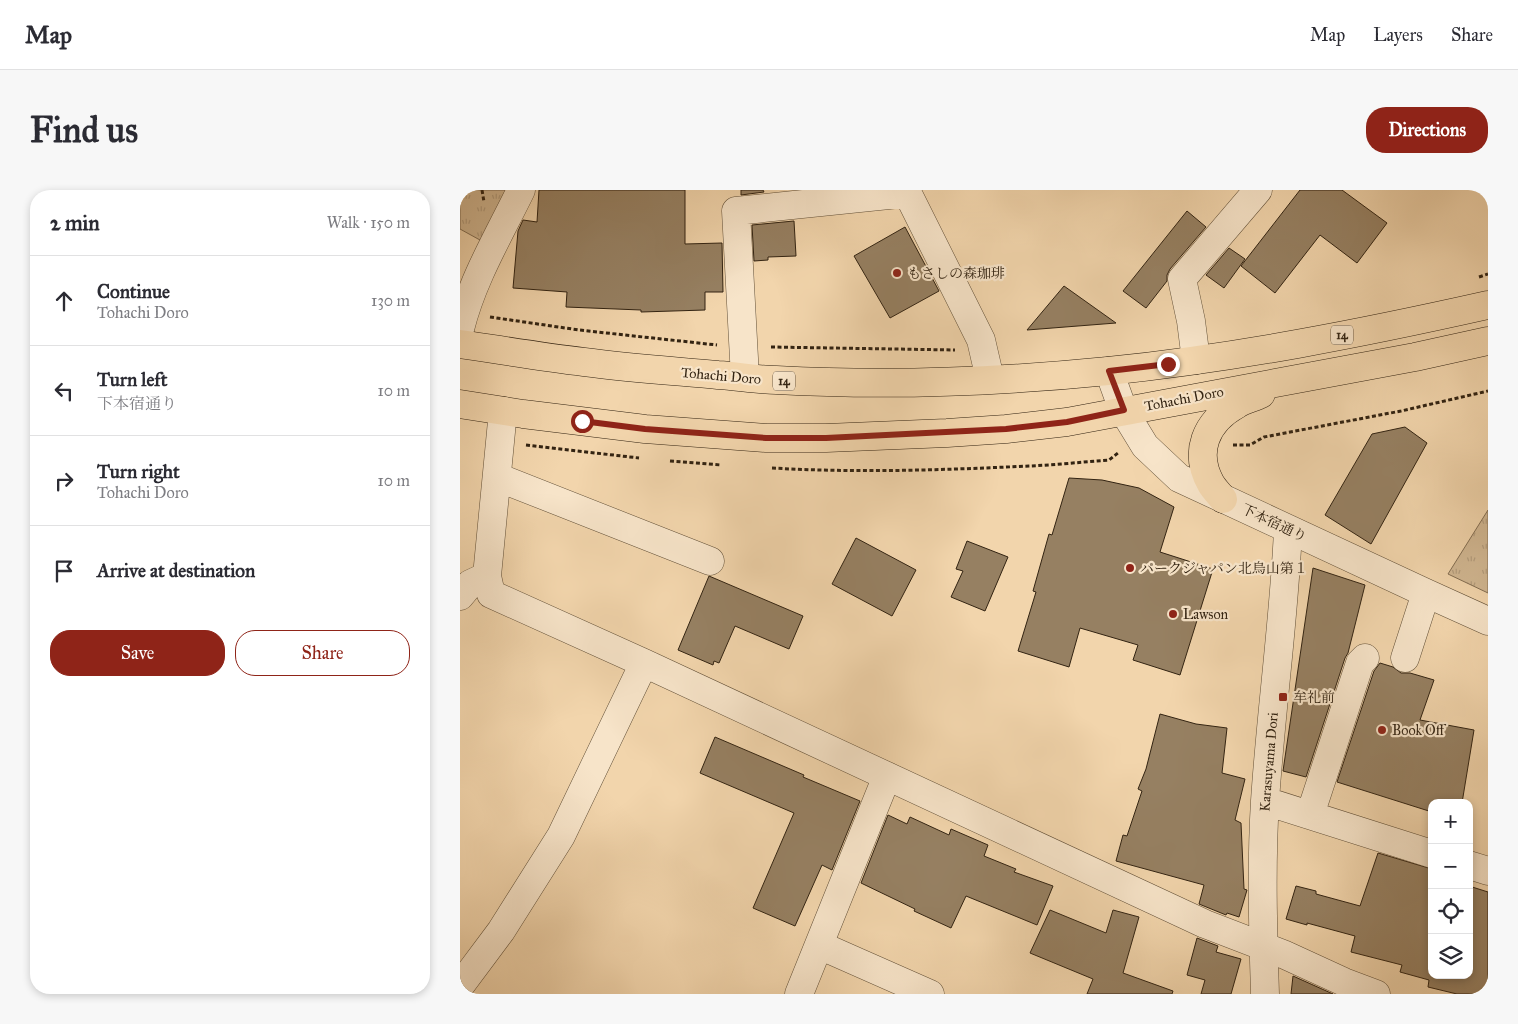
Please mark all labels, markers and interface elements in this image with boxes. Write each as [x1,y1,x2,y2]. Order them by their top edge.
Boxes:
text: Map [25,20,72,50]
text: Map [1310,24,1345,46]
text: Layers [1373,24,1423,46]
text: Share [1451,24,1493,46]
button: Directions [1366,107,1488,153]
text: Find us [30,109,138,152]
text: 2 min [50,210,100,236]
text: Walk · 150 m [327,213,410,232]
place label: もさしの森珈琲 [907,265,1005,282]
marker: もさしの森珈琲 [891,267,903,279]
text: Continue [97,280,170,303]
icon: ahead [50,287,78,315]
text: 130 m [371,291,410,310]
text: Tohachi Doro [97,303,189,322]
road number: 14 [1331,326,1353,344]
route end [1157,353,1180,376]
street label: Tohachi Doro [680,364,762,388]
text: Turn left [97,368,167,391]
road number: 14 [773,372,795,390]
icon: left [50,377,78,405]
text: 10 m [378,381,410,400]
street label: Tohachi Doro [1143,383,1225,415]
text: 下本宿通り [97,394,177,413]
route start [571,410,594,433]
text: Turn right [97,460,180,483]
icon: right [50,467,78,495]
text: 10 m [378,471,410,490]
text: Tohachi Doro [97,483,189,502]
street label: 下本宿通り [1239,501,1309,545]
icon: arrive [50,557,78,585]
text: Arrive at destination [97,559,255,582]
place label: パークジャパン北烏山第１ [1140,560,1308,577]
marker: パークジャパン北烏山第１ [1124,562,1136,574]
place label: Lawson [1183,606,1229,623]
marker: Lawson [1167,608,1179,620]
button: Save [50,630,225,676]
button: Share [235,630,410,676]
place label: 牟礼前 [1293,689,1335,706]
marker: 牟礼前 [1277,691,1289,703]
street label: Karasuyama Dori [1256,711,1282,812]
place label: Book Off [1392,722,1447,739]
marker: Book Off [1376,724,1388,736]
map controls [1428,799,1473,979]
button: + [1428,799,1473,844]
button: − [1428,844,1473,889]
button: locate [1428,889,1473,934]
button: layers [1428,934,1473,979]

